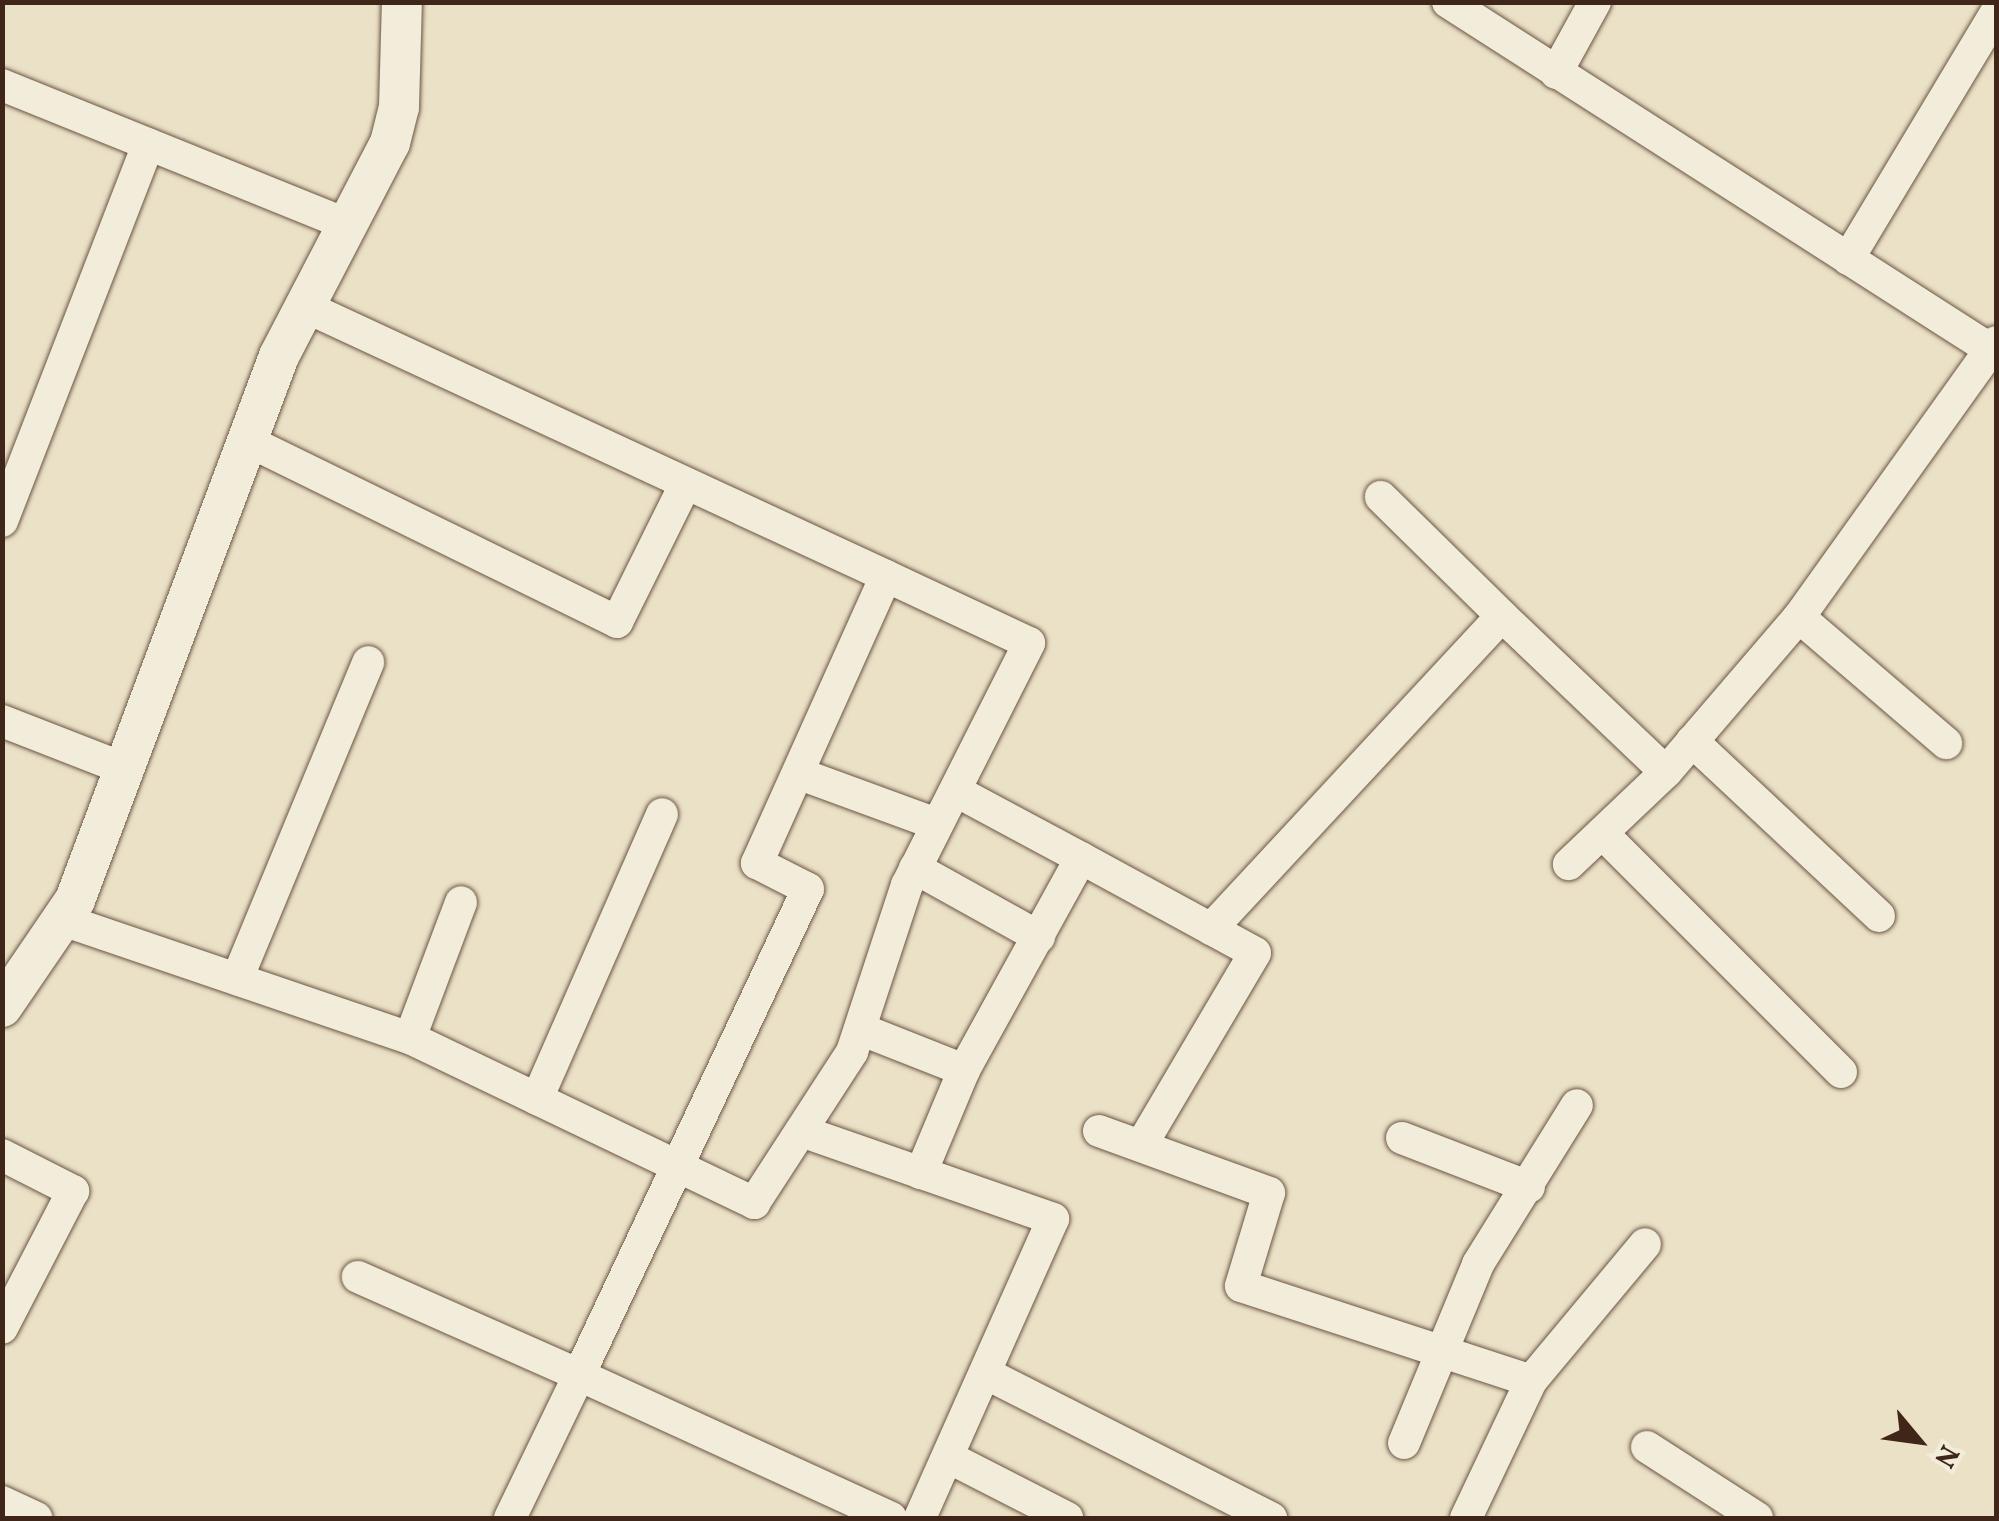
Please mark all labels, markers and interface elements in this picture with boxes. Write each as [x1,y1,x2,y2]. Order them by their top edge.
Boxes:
north arrow [1869,1391,1969,1491]
text: N [1924,1437,1968,1474]

